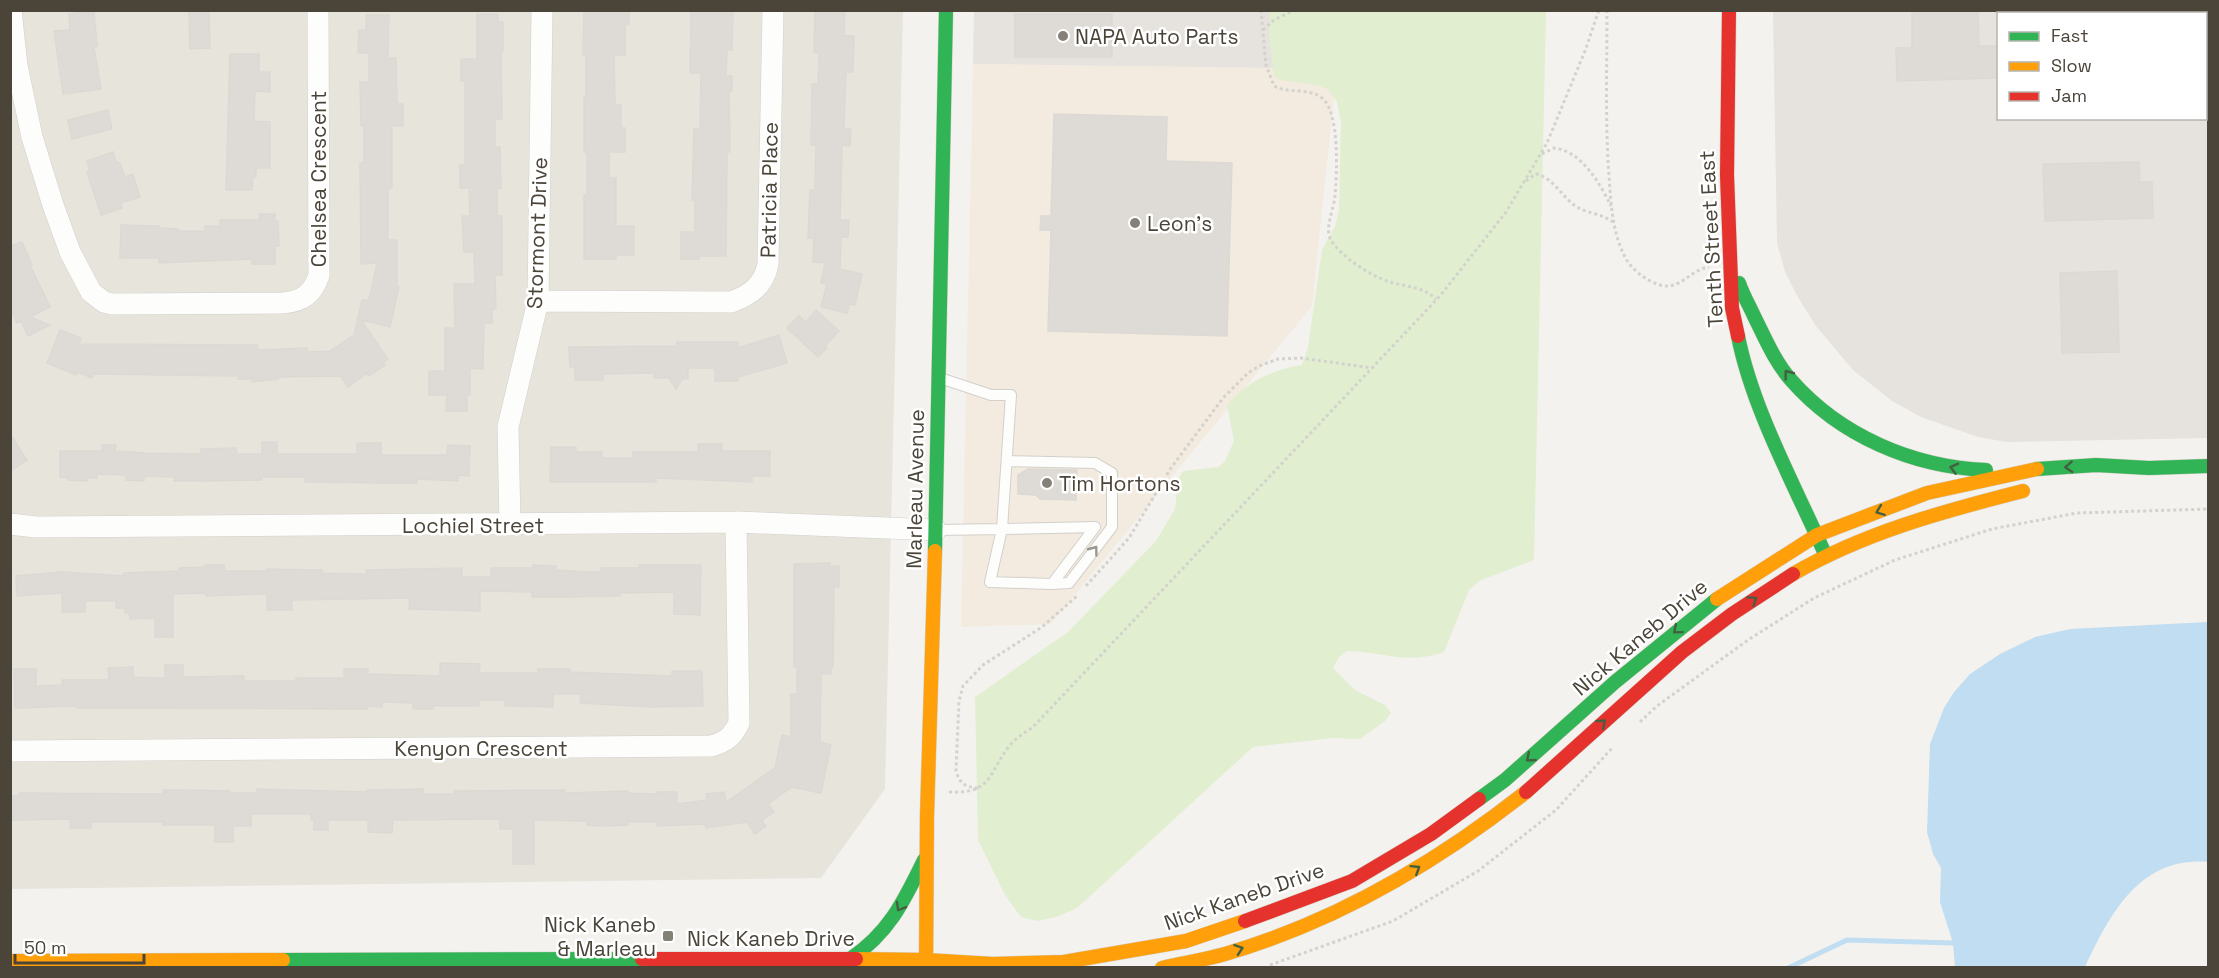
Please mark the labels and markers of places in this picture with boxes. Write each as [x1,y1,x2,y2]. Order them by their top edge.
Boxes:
place label: NAPA Auto Parts [1075,23,1239,50]
marker: NAPA Auto Parts [1056,29,1070,43]
place label: Leon's [1147,210,1212,237]
marker: Leon's [1128,216,1142,230]
place label: Tim Hortons [1059,470,1181,497]
marker: Tim Hortons [1040,476,1054,490]
place label: Nick Kaneb & Marleau [544,911,656,962]
marker: Nick Kaneb & Marleau [661,929,675,943]

